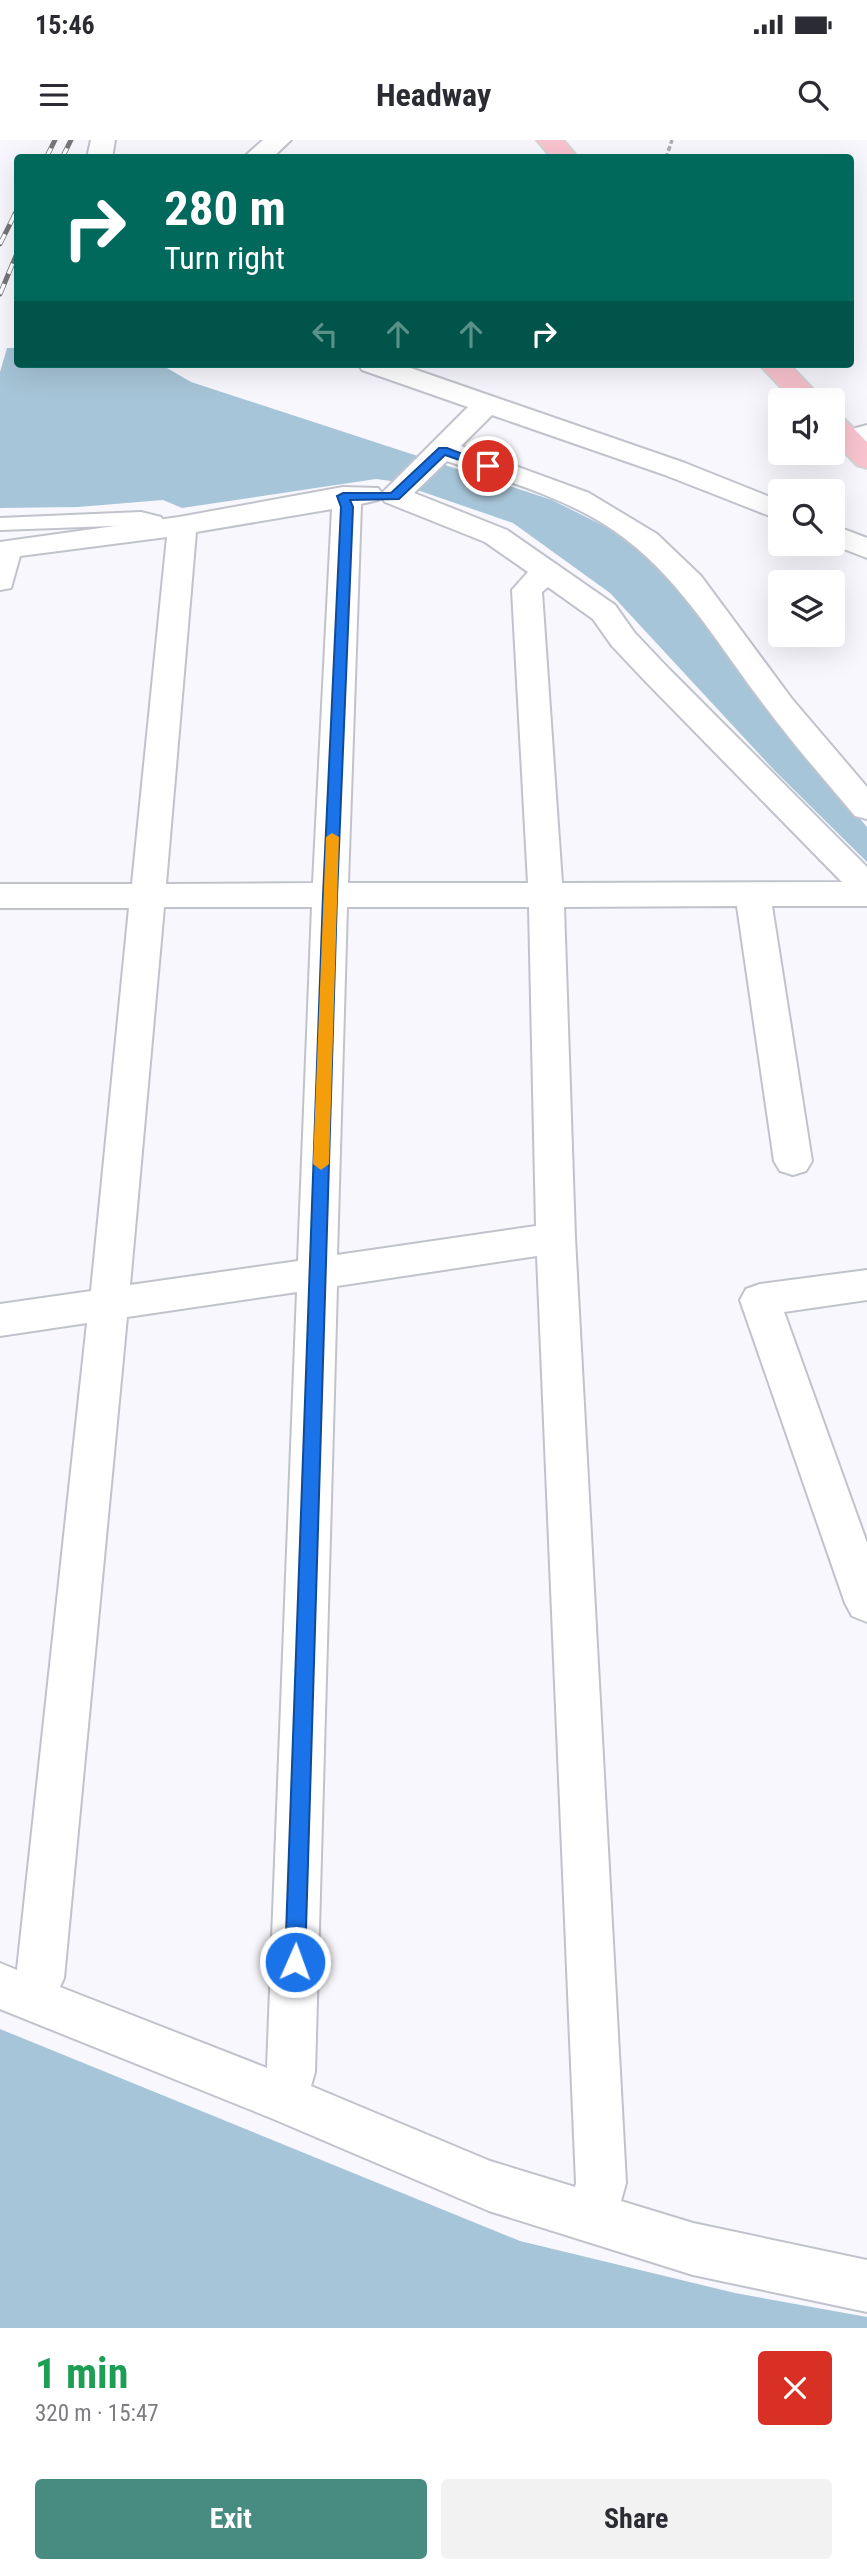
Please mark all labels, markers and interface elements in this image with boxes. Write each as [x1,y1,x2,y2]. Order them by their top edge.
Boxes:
text: 15:46 [35,10,95,40]
icon: menu [35,76,73,114]
text: Headway [376,76,491,114]
icon: search [794,76,832,114]
text: 280 m [164,180,286,237]
icon: right [49,182,140,273]
text: Turn right [164,239,285,277]
icon: left [306,315,344,353]
icon: ahead [379,315,417,353]
icon: ahead [452,315,490,353]
icon: right [525,315,563,353]
map controls [768,388,845,647]
button: sound [768,388,845,465]
pin [458,436,518,496]
icon: arrive [469,447,507,485]
button: search [768,479,845,556]
button: layers [768,570,845,647]
position arrow [258,1925,332,1999]
text: 1 min [35,2349,128,2398]
button: close [758,2351,832,2425]
text: 320 m · 15:47 [35,2400,159,2427]
button: Exit [35,2479,427,2559]
button: Share [441,2479,832,2559]

